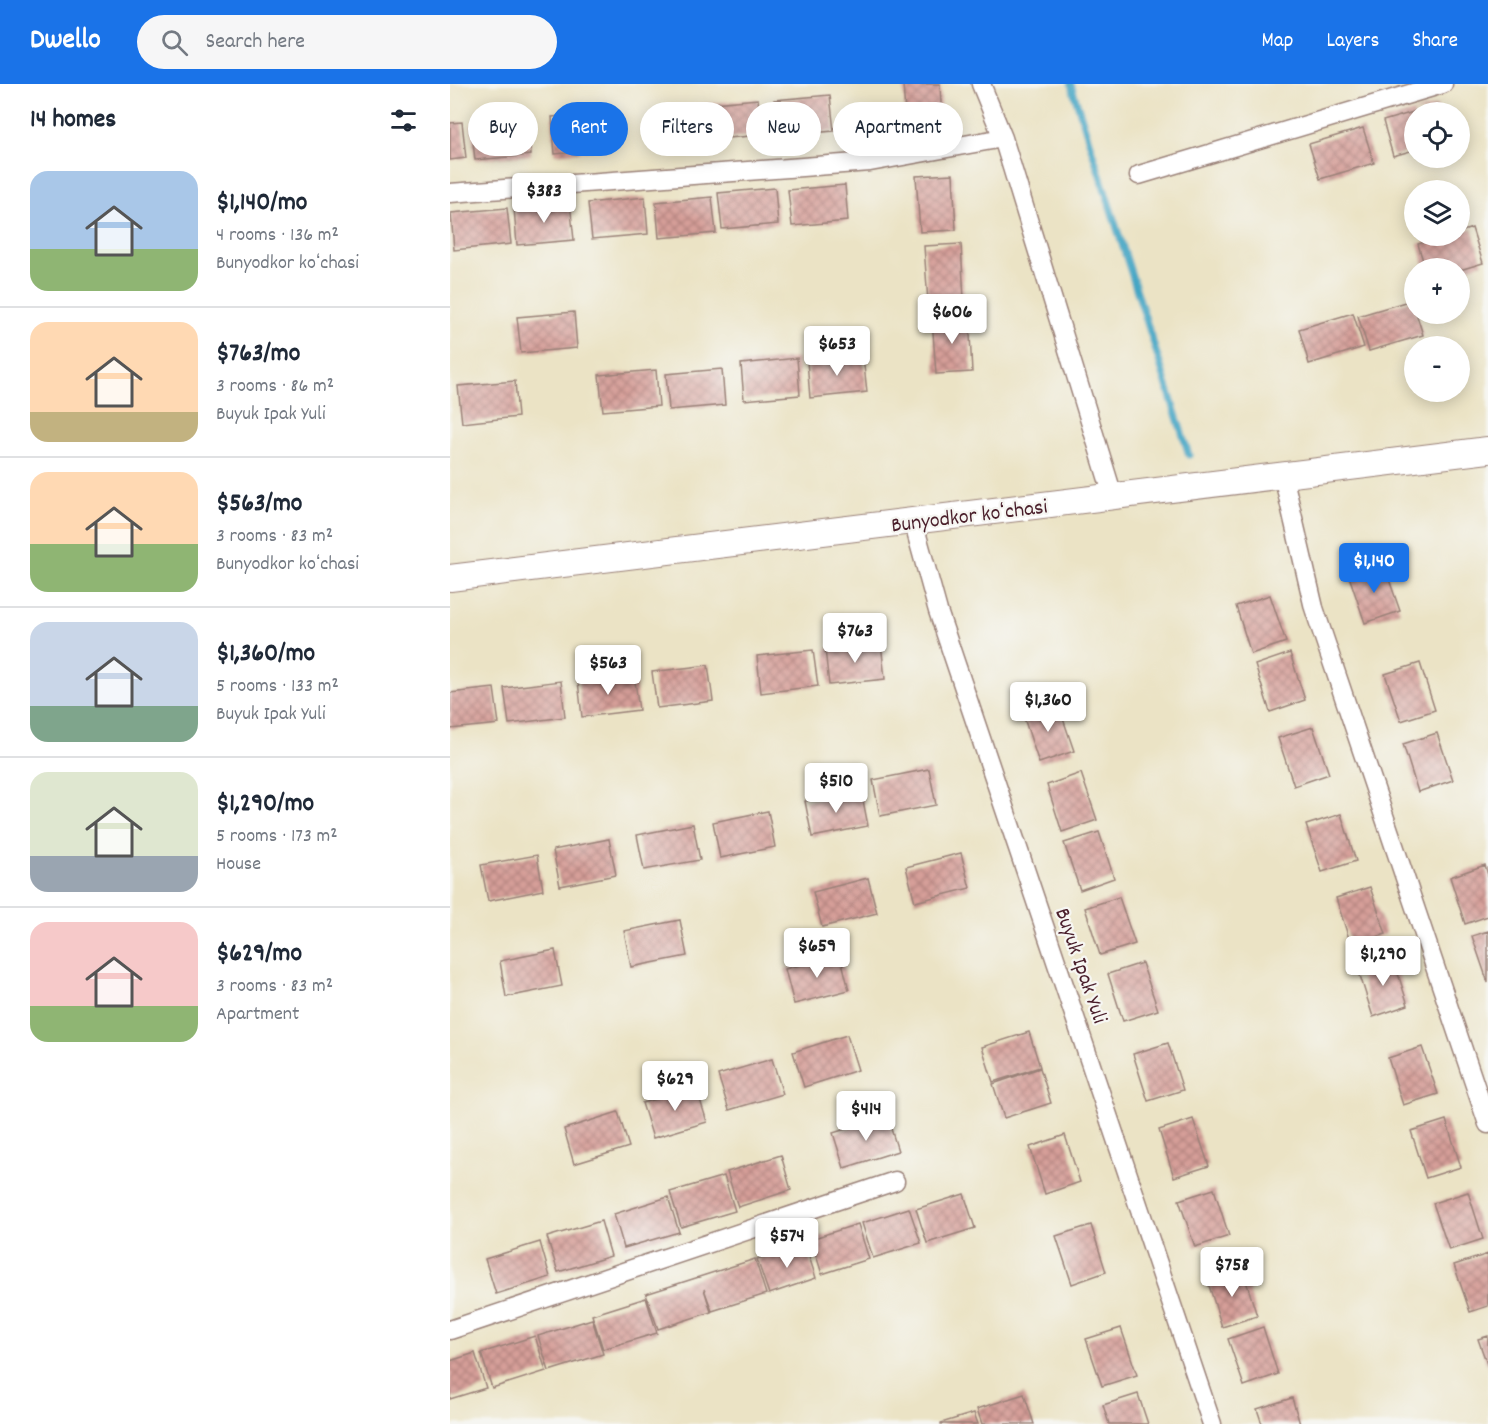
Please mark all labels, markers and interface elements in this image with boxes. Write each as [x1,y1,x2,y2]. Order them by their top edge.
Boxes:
search box [137,15,557,69]
text: Dwello [30,22,101,62]
icon: search [158,26,191,59]
text: Search here [206,27,305,58]
text: Map [1262,27,1293,57]
text: Layers [1326,27,1379,57]
text: Share [1412,27,1458,57]
text: 14 homes [30,102,116,139]
chip: Buy [468,102,538,156]
chip: Rent [550,102,628,156]
chip: Filters [640,102,734,156]
chip: New [746,102,821,156]
chip: Apartment [833,102,963,156]
map controls [1404,102,1470,402]
button: locate [1404,102,1470,168]
icon: filters [387,104,420,137]
pin: $383 [508,173,580,224]
text: $383 [526,178,562,206]
button: layers [1404,180,1470,246]
text: $1,140/mo [216,185,307,222]
icon: home [78,195,150,267]
text: 4 rooms · 136 m² [216,222,339,250]
text: Bunyodkor koʻchasi [216,250,359,278]
button: + [1404,258,1470,324]
pin: $606 [916,294,988,345]
text: $606 [932,299,972,327]
pin: $653 [801,326,873,377]
text: $653 [818,331,856,359]
text: $763/mo [216,336,300,373]
button: − [1404,336,1470,402]
icon: home [78,346,150,418]
text: 3 rooms · 86 m² [216,373,334,401]
text: Buyuk Ipak Yuli [216,401,326,429]
text: $563/mo [216,486,302,523]
street label: Bunyodkor koʻchasi [889,493,1049,542]
icon: home [78,496,150,568]
text: 3 rooms · 83 m² [216,523,333,551]
pin: $1,140 [1325,543,1423,594]
text: $1,140 [1353,548,1395,576]
text: Bunyodkor koʻchasi [216,551,359,579]
pin: $763 [819,613,891,664]
text: $763 [837,618,873,646]
text: $1,360/mo [216,636,315,673]
pin: $563 [572,645,644,696]
icon: home [78,646,150,718]
text: $563 [589,650,627,678]
text: 5 rooms · 133 m² [216,673,339,701]
pin: $1,360 [999,682,1097,733]
text: $1,360 [1024,687,1072,715]
text: Buyuk Ipak Yuli [216,701,326,729]
pin: $510 [800,763,872,814]
text: $510 [819,768,853,796]
text: $1,290/mo [216,786,314,823]
icon: home [78,796,150,868]
text: 5 rooms · 173 m² [216,823,337,851]
text: House [216,851,261,879]
street label: Buyuk Ipak Yuli [1045,904,1114,1028]
pin: $659 [781,928,853,979]
text: $659 [798,933,836,961]
text: $629/mo [216,936,302,973]
pin: $1,290 [1334,936,1432,987]
text: $1,290 [1359,941,1407,969]
icon: home [78,946,150,1018]
text: 3 rooms · 83 m² [216,973,333,1001]
text: Apartment [216,1001,299,1029]
pin: $629 [639,1061,711,1112]
text: $629 [656,1066,694,1094]
pin: $414 [830,1091,902,1142]
text: $414 [850,1096,882,1124]
pin: $574 [751,1218,823,1269]
text: $574 [769,1223,805,1251]
pin: $758 [1196,1247,1268,1298]
text: $758 [1214,1252,1250,1280]

